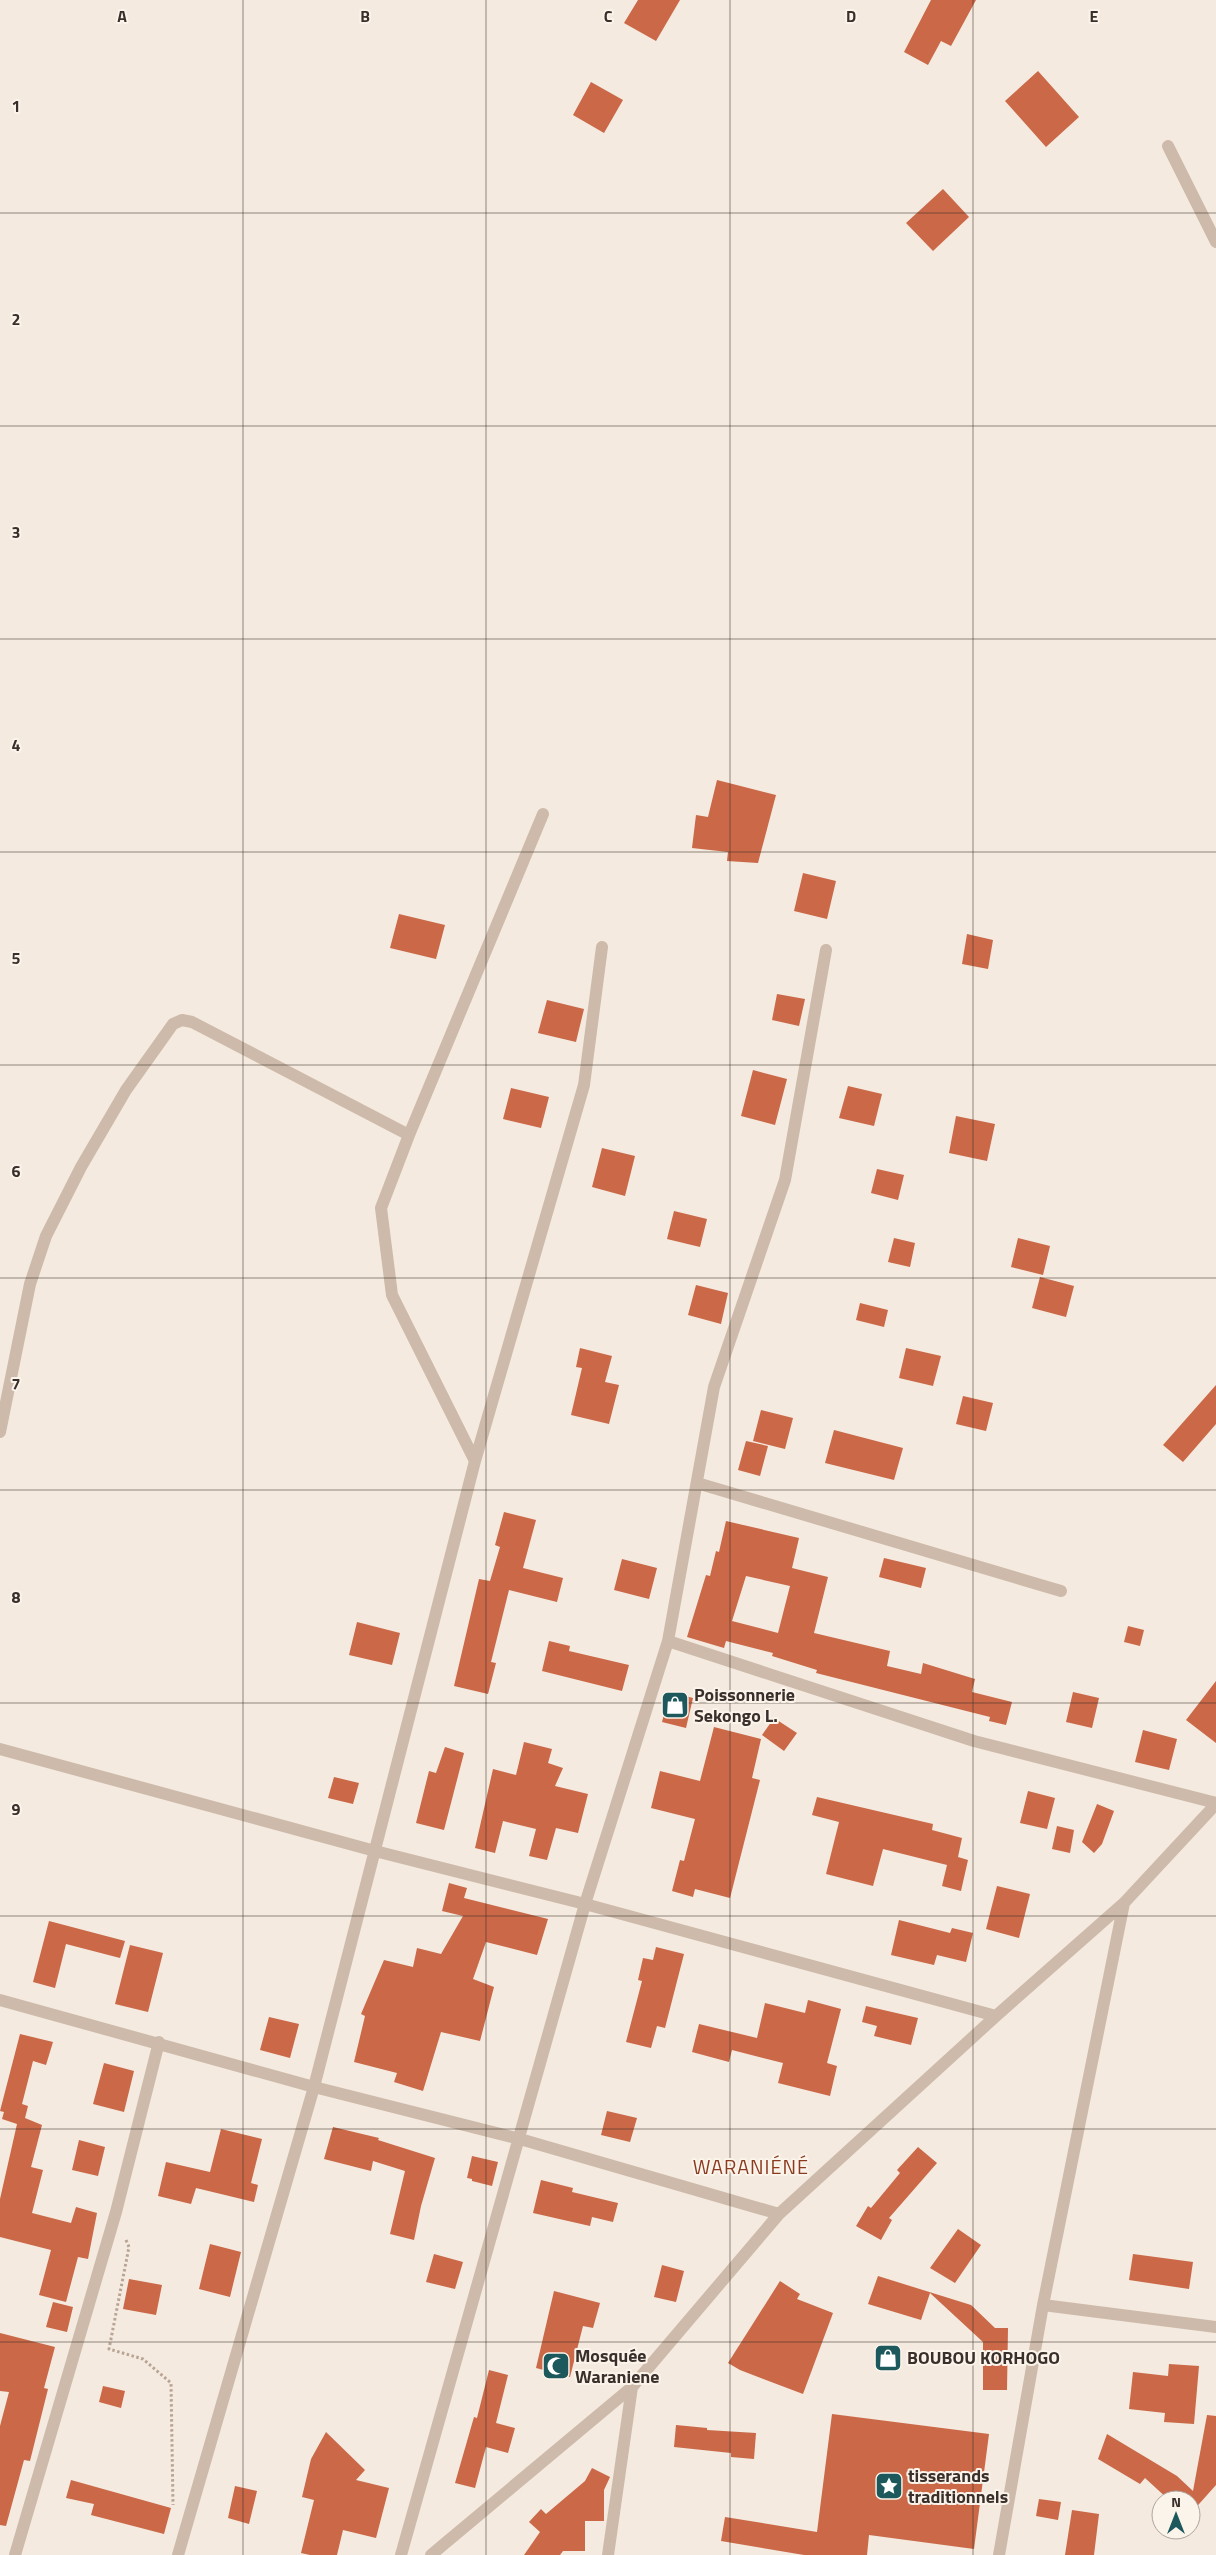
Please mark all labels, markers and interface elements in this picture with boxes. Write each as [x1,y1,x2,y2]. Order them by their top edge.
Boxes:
text: A [117,4,127,28]
text: B [360,4,370,28]
text: C [604,4,613,28]
text: D [846,4,856,28]
text: E [1090,4,1099,28]
text: 1 [12,94,20,118]
text: 2 [12,307,20,331]
text: 3 [12,520,20,544]
text: 4 [12,733,21,757]
text: 5 [12,946,21,970]
text: 6 [12,1159,21,1183]
text: 7 [12,1372,20,1396]
text: 8 [12,1585,21,1609]
place label: Poissonnerie Sekongo L. [694,1681,795,1729]
shop icon: Poissonnerie Sekongo L. [660,1690,690,1720]
text: 9 [12,1797,21,1821]
district label: WARANIÉNÉ [693,2151,809,2182]
place label: Mosquée Waraniene [575,2342,659,2390]
shop icon: BOUBOU KORHOGO [873,2343,903,2373]
place label: BOUBOU KORHOGO [907,2344,1060,2371]
mosque icon: Mosquée Waraniene [541,2351,571,2381]
place label: tisserands traditionnels [908,2462,1008,2510]
place icon: tisserands traditionnels [874,2471,904,2501]
north arrow [1151,2490,1201,2540]
text: N [1171,2491,1181,2512]

